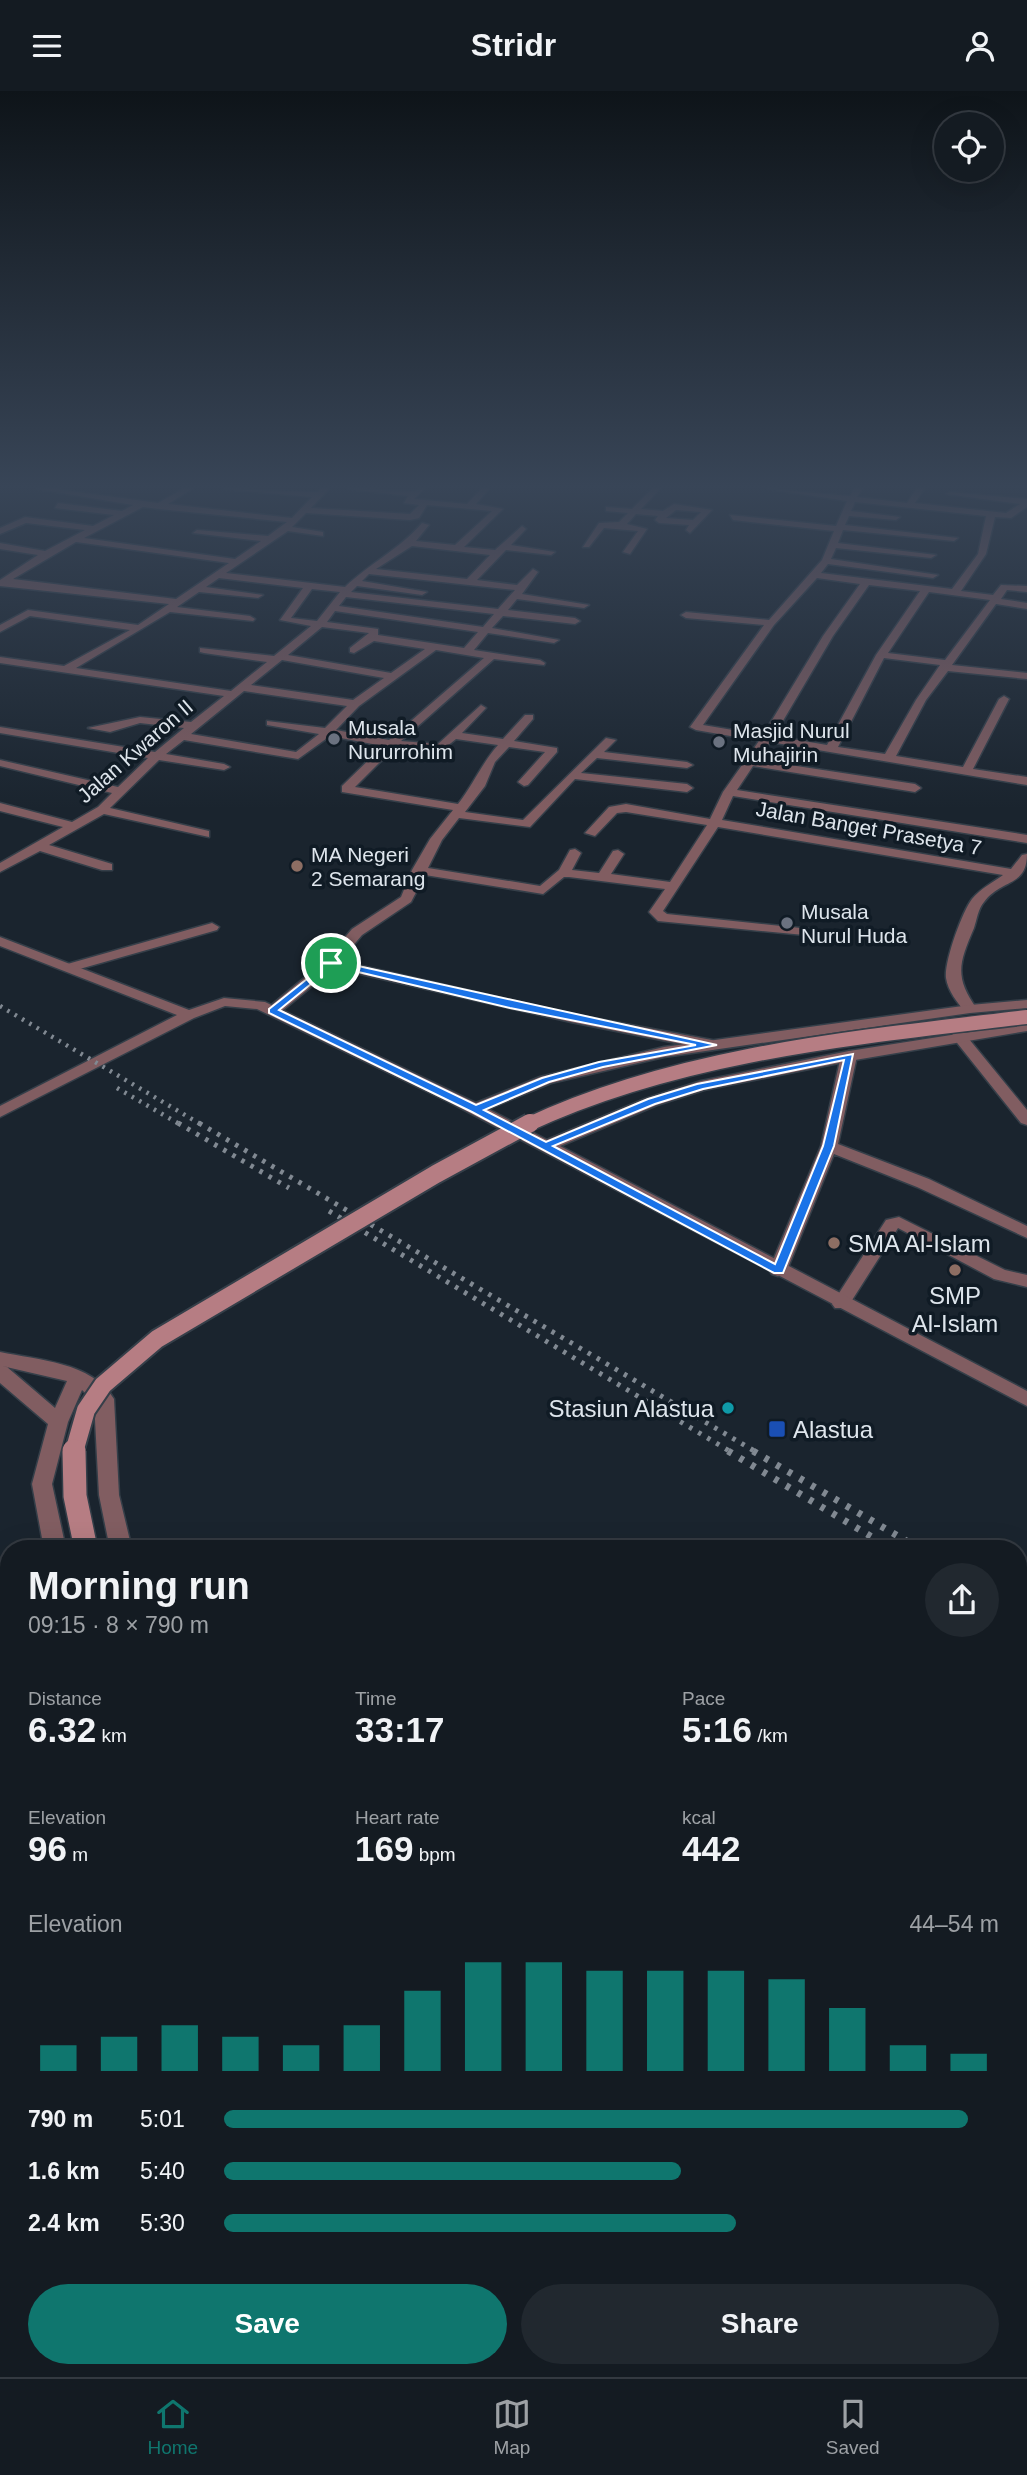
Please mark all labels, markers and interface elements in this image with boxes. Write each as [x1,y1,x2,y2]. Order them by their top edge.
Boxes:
icon: menu [28,27,66,65]
text: Stridr [471,27,556,63]
icon: person [961,27,999,65]
map controls [934,112,1004,182]
button: locate [934,112,1004,182]
street label: Jalan Kwaron II [73,695,197,807]
place label: Musala Nururrohim [348,716,453,763]
place label: Masjid Nurul Muhajirin [733,719,850,766]
marker: Musala Nururrohim [326,731,342,747]
marker: Masjid Nurul Muhajirin [711,734,727,750]
street label: Jalan Banget Prasetya 7 [754,797,984,859]
place label: MA Negeri 2 Semarang [311,843,425,890]
marker: MA Negeri 2 Semarang [289,858,305,874]
place label: Musala Nurul Huda [801,900,908,947]
marker: Musala Nurul Huda [779,915,795,931]
pin [301,933,361,993]
icon: arrive [312,944,350,982]
place label: SMA Al-Islam [848,1230,991,1257]
marker: SMA Al-Islam [826,1235,842,1251]
marker: SMP Al-Islam [947,1262,963,1278]
place label: SMP Al-Islam [912,1282,998,1337]
place label: Stasiun Alastua [549,1395,715,1422]
marker: Stasiun Alastua [720,1400,736,1416]
place label: Alastua [793,1416,874,1443]
marker: Alastua [767,1419,787,1439]
button: share [925,1563,999,1637]
text: Morning run [28,1565,250,1607]
text: 09:15 · 8 × 790 m [28,1612,209,1638]
text: Distance [28,1688,102,1709]
text: Time [355,1688,397,1709]
text: Pace [682,1688,725,1709]
text: 6.32 [28,1710,96,1749]
text: 33:17 [355,1710,445,1749]
text: 5:16 [682,1710,752,1749]
text: km [96,1725,127,1746]
text: /km [752,1725,788,1746]
text: Elevation [28,1807,106,1828]
text: Heart rate [355,1807,439,1828]
text: kcal [682,1807,716,1828]
text: 96 [28,1829,67,1868]
text: 169 [355,1829,413,1868]
text: 442 [682,1829,740,1868]
text: m [67,1844,88,1865]
text: bpm [413,1844,456,1865]
text: Elevation [28,1911,123,1937]
text: 44–54 m [909,1911,999,1937]
text: 790 m [28,2106,93,2132]
text: 5:01 [140,2106,185,2132]
text: 1.6 km [28,2158,100,2184]
text: 5:40 [140,2158,185,2184]
text: 2.4 km [28,2210,100,2236]
text: 5:30 [140,2210,185,2236]
button: Save [28,2284,507,2364]
button: Share [521,2284,999,2364]
tab: Home [147,2395,198,2459]
tab: Map [493,2395,531,2459]
tab: Saved [826,2395,880,2459]

